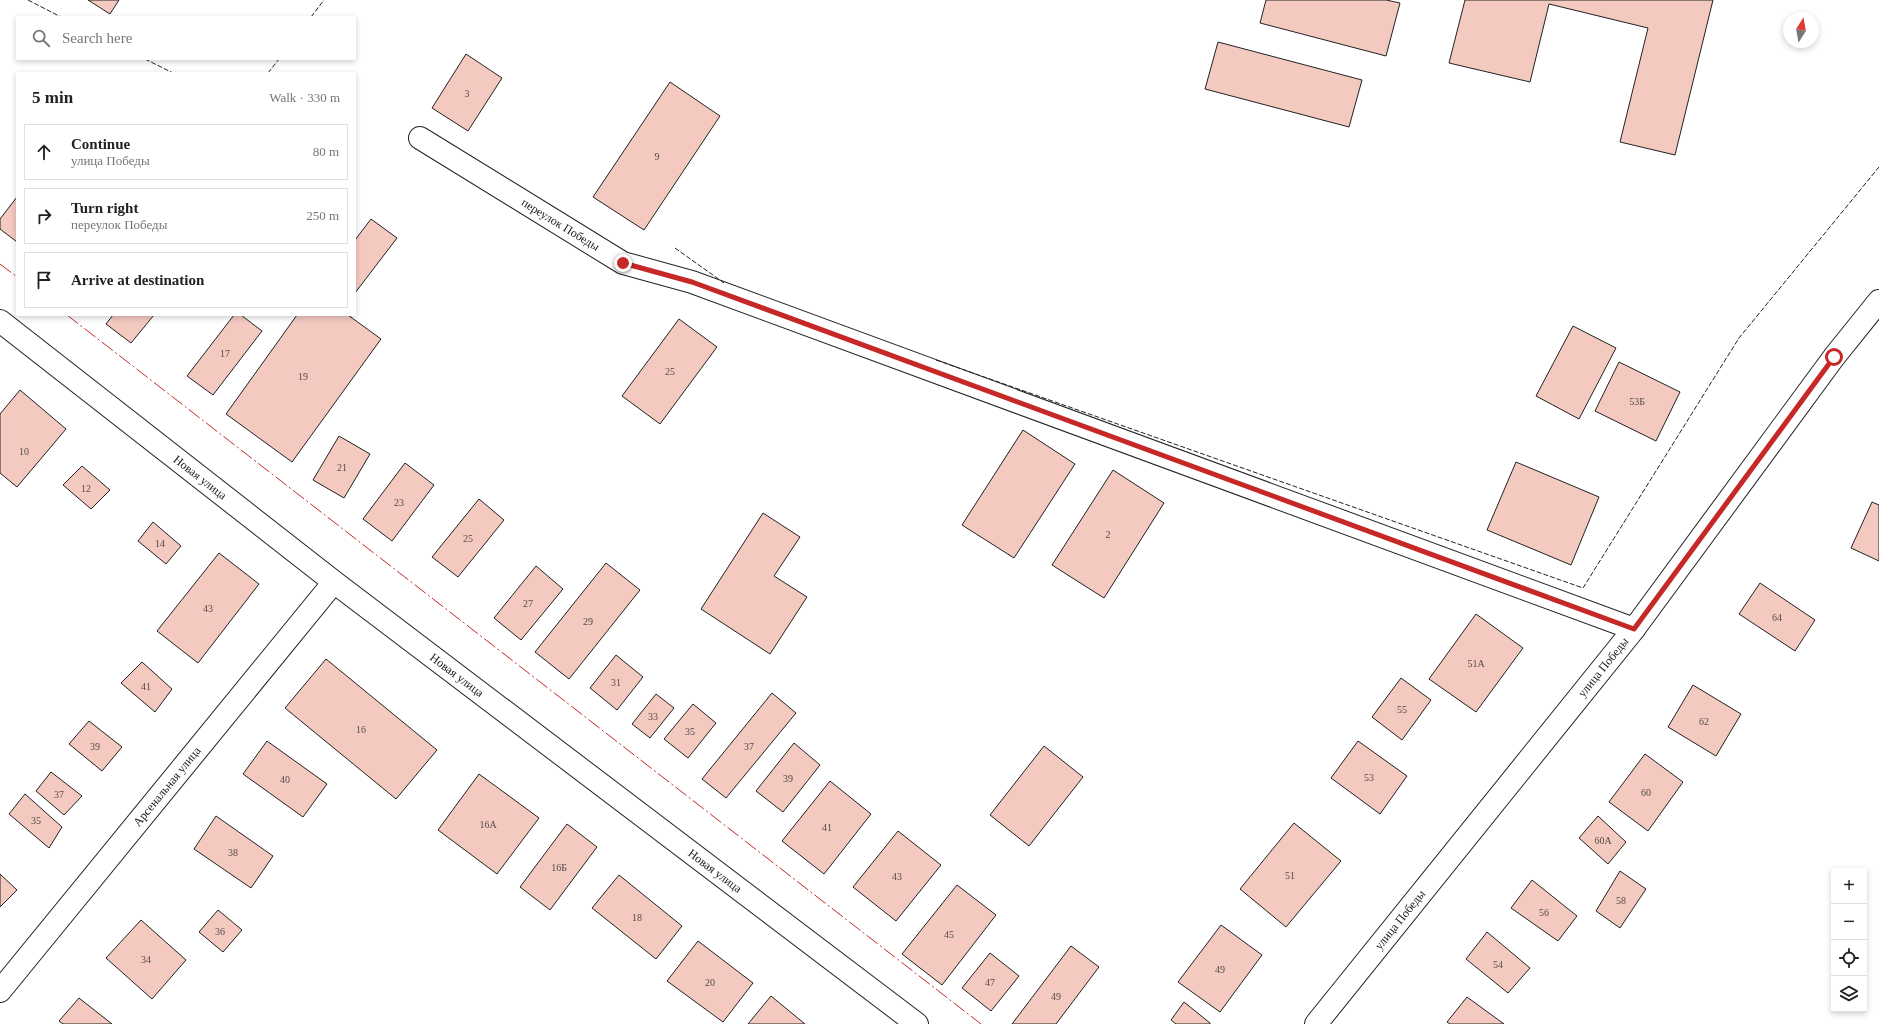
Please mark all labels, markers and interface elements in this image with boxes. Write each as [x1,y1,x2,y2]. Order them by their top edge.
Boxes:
north arrow [1783,12,1819,48]
search box [16,16,356,60]
icon: search [30,27,52,49]
text: Search here [62,30,132,46]
text: 5 min [32,88,73,107]
house number: 3 [465,88,470,99]
text: Walk · 330 m [269,90,340,105]
text: Continue [71,136,130,152]
icon: ahead [33,141,55,163]
text: 80 m [313,144,339,159]
house number: 9 [655,151,660,162]
text: улица Победы [71,153,150,168]
street label: переулок Победы [519,195,602,254]
text: Turn right [71,200,138,216]
icon: right [33,205,55,227]
text: 250 m [306,208,339,223]
text: переулок Победы [71,217,167,232]
route end [614,254,632,272]
icon: arrive [33,269,55,291]
text: Arrive at destination [71,272,204,288]
house number: 17 [220,348,230,359]
route start [1825,348,1843,366]
house number: 25 [665,366,675,377]
house number: 19 [298,371,308,382]
house number: 53Б [1629,396,1645,407]
house number: 10 [19,446,29,457]
street label: Новая улица [171,452,230,503]
house number: 21 [337,462,347,473]
house number: 12 [81,483,91,494]
house number: 23 [394,497,404,508]
house number: 2 [1106,529,1111,540]
house number: 25 [463,533,473,544]
house number: 14 [155,538,165,549]
house number: 27 [523,598,533,609]
house number: 43 [203,603,213,614]
house number: 64 [1772,612,1782,623]
house number: 29 [583,616,593,627]
street label: улица Победы [1575,635,1631,700]
street label: Новая улица [427,650,487,700]
house number: 51А [1467,658,1485,669]
house number: 31 [611,677,621,688]
house number: 41 [141,681,151,692]
house number: 55 [1397,704,1407,715]
house number: 33 [648,711,658,722]
house number: 62 [1699,716,1709,727]
house number: 16 [356,724,366,735]
house number: 35 [685,726,695,737]
house number: 39 [90,741,100,752]
house number: 37 [744,741,754,752]
street label: Арсенальная улица [130,743,204,829]
house number: 53 [1364,772,1374,783]
house number: 39 [783,773,793,784]
house number: 40 [280,774,290,785]
house number: 60 [1641,787,1651,798]
house number: 37 [54,789,64,800]
house number: 35 [31,815,41,826]
house number: 16А [479,819,497,830]
house number: 41 [822,822,832,833]
house number: 60А [1594,835,1612,846]
street label: Новая улица [685,846,745,896]
house number: 38 [228,847,238,858]
house number: 16Б [551,862,567,873]
map controls [1831,868,1867,1012]
button: + [1831,868,1867,904]
house number: 51 [1285,870,1295,881]
house number: 43 [892,871,902,882]
street label: улица Победы [1372,887,1428,952]
house number: 58 [1616,895,1626,906]
button: − [1831,904,1867,940]
house number: 56 [1539,907,1549,918]
house number: 18 [632,912,642,923]
house number: 36 [215,926,225,937]
house number: 45 [944,929,954,940]
button: locate [1831,940,1867,976]
house number: 34 [141,954,151,965]
house number: 54 [1493,959,1503,970]
house number: 49 [1215,964,1225,975]
button: layers [1831,976,1867,1012]
house number: 20 [705,977,715,988]
house number: 47 [985,977,995,988]
house number: 49 [1051,991,1061,1002]

